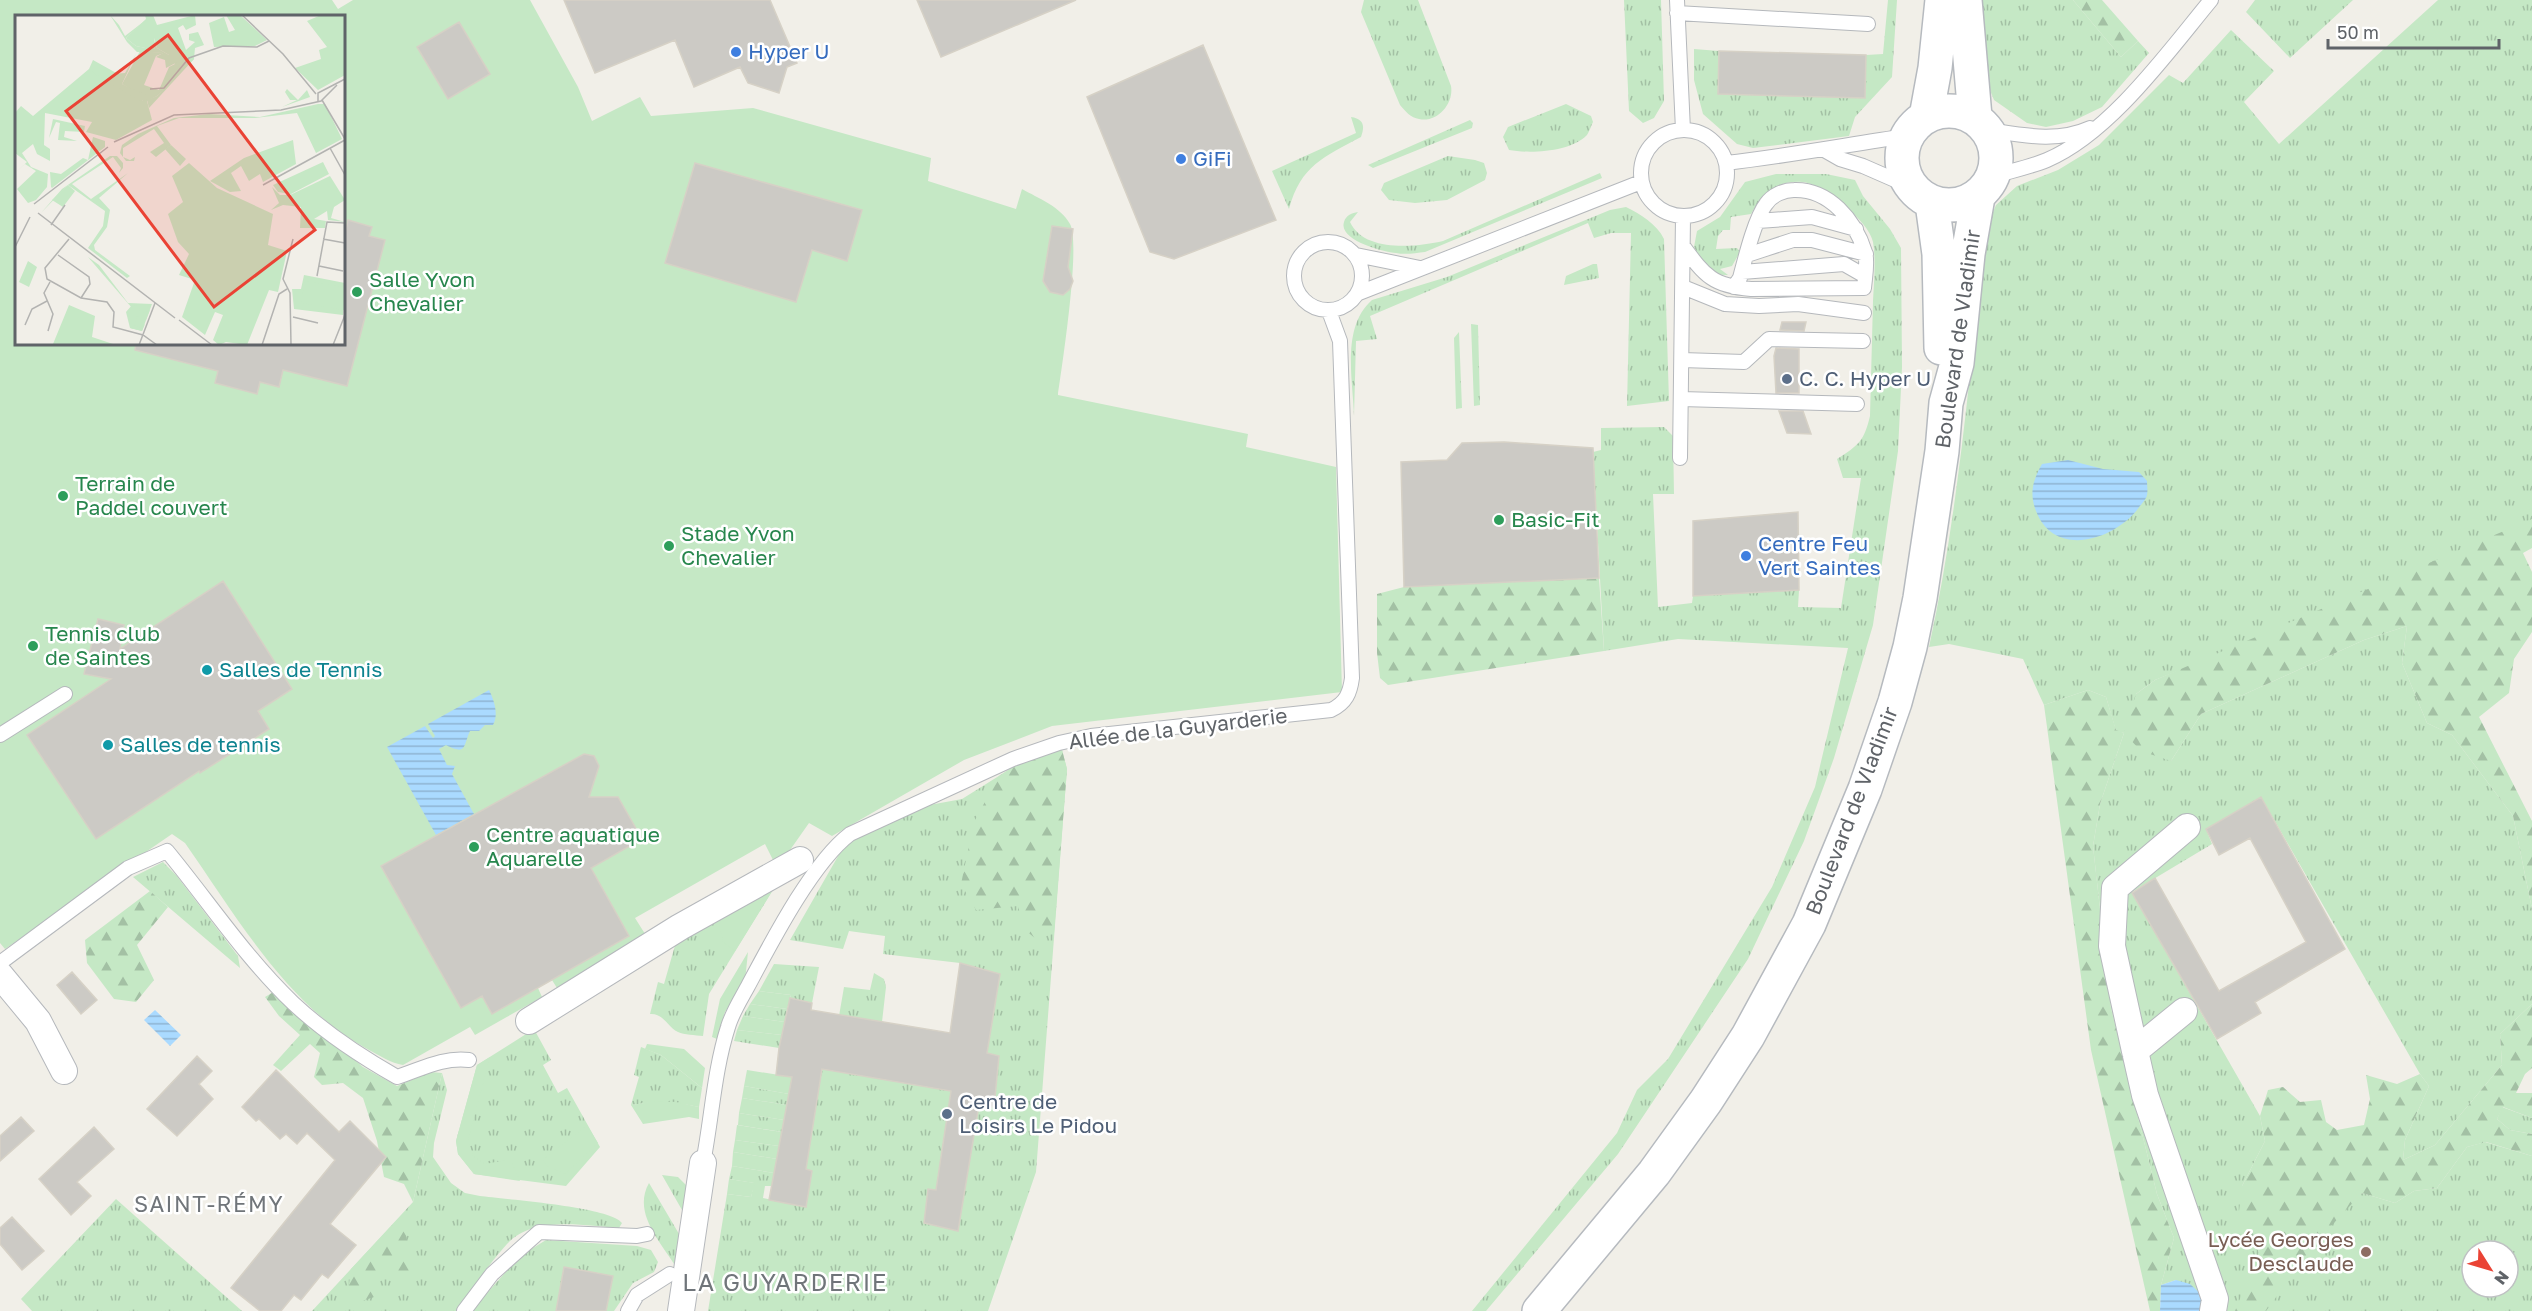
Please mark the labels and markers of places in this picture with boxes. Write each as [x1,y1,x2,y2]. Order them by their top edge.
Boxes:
place label: Hyper U [748,38,830,64]
marker: Hyper U [729,45,743,59]
place label: GiFi [1193,145,1232,171]
marker: GiFi [1174,152,1188,166]
place label: Salle Yvon Chevalier [369,266,475,316]
marker: Salle Yvon Chevalier [350,285,364,299]
place label: C. C. Hyper U [1799,365,1931,391]
marker: C. C. Hyper U [1780,372,1794,386]
place label: Terrain de Paddel couvert [75,470,228,520]
marker: Terrain de Paddel couvert [56,489,70,503]
place label: Basic-Fit [1511,506,1600,532]
marker: Basic-Fit [1492,513,1506,527]
place label: Stade Yvon Chevalier [681,520,795,570]
place label: Centre Feu Vert Saintes [1758,530,1881,580]
marker: Stade Yvon Chevalier [662,539,676,553]
marker: Centre Feu Vert Saintes [1739,549,1753,563]
place label: Tennis club de Saintes [45,620,160,670]
marker: Tennis club de Saintes [26,639,40,653]
place label: Salles de Tennis [219,656,382,682]
marker: Salles de Tennis [200,663,214,677]
place label: Salles de tennis [120,731,281,757]
marker: Salles de tennis [101,738,115,752]
place label: Centre aquatique Aquarelle [486,821,660,871]
marker: Centre aquatique Aquarelle [467,840,481,854]
place label: Centre de Loisirs Le Pidou [959,1088,1117,1138]
marker: Centre de Loisirs Le Pidou [940,1107,954,1121]
place label: Lycée Georges Desclaude [2208,1226,2354,1276]
marker: Lycée Georges Desclaude [2359,1245,2373,1259]

